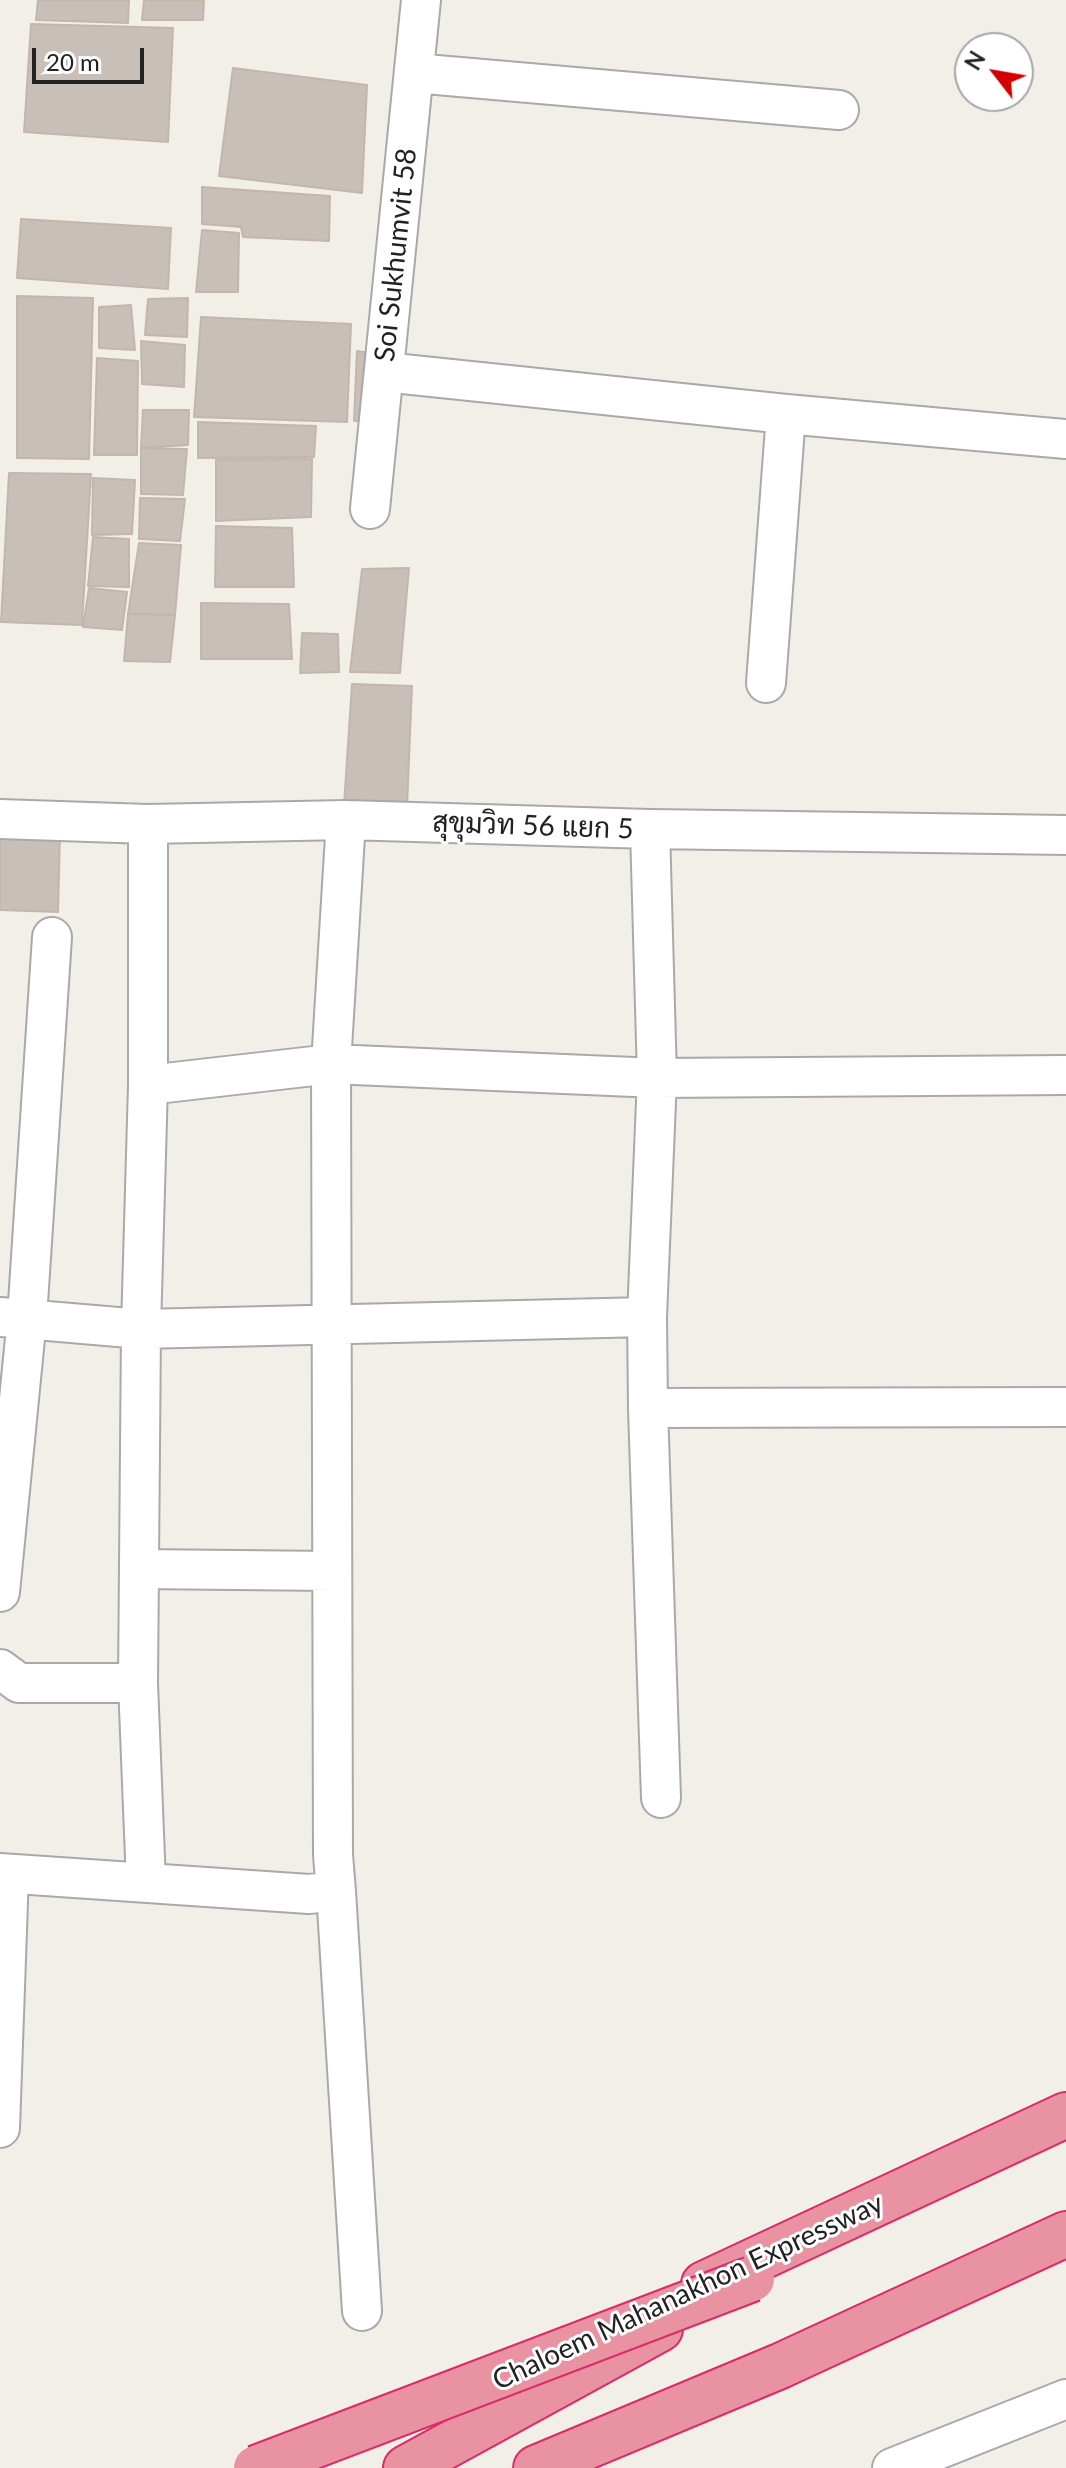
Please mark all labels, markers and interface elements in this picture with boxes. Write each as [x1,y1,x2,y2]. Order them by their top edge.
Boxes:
scale bar [36,32,148,82]
north arrow [954,32,1034,112]
text: N [959,46,991,75]
text: 20 m [46,47,100,76]
street label: Soi Sukhumvit 58 [368,147,424,363]
street label: สุขุมวิท 56 แยก 5 [432,806,634,846]
street label: Chaloem Mahanakhon Expressway [487,2187,889,2397]

